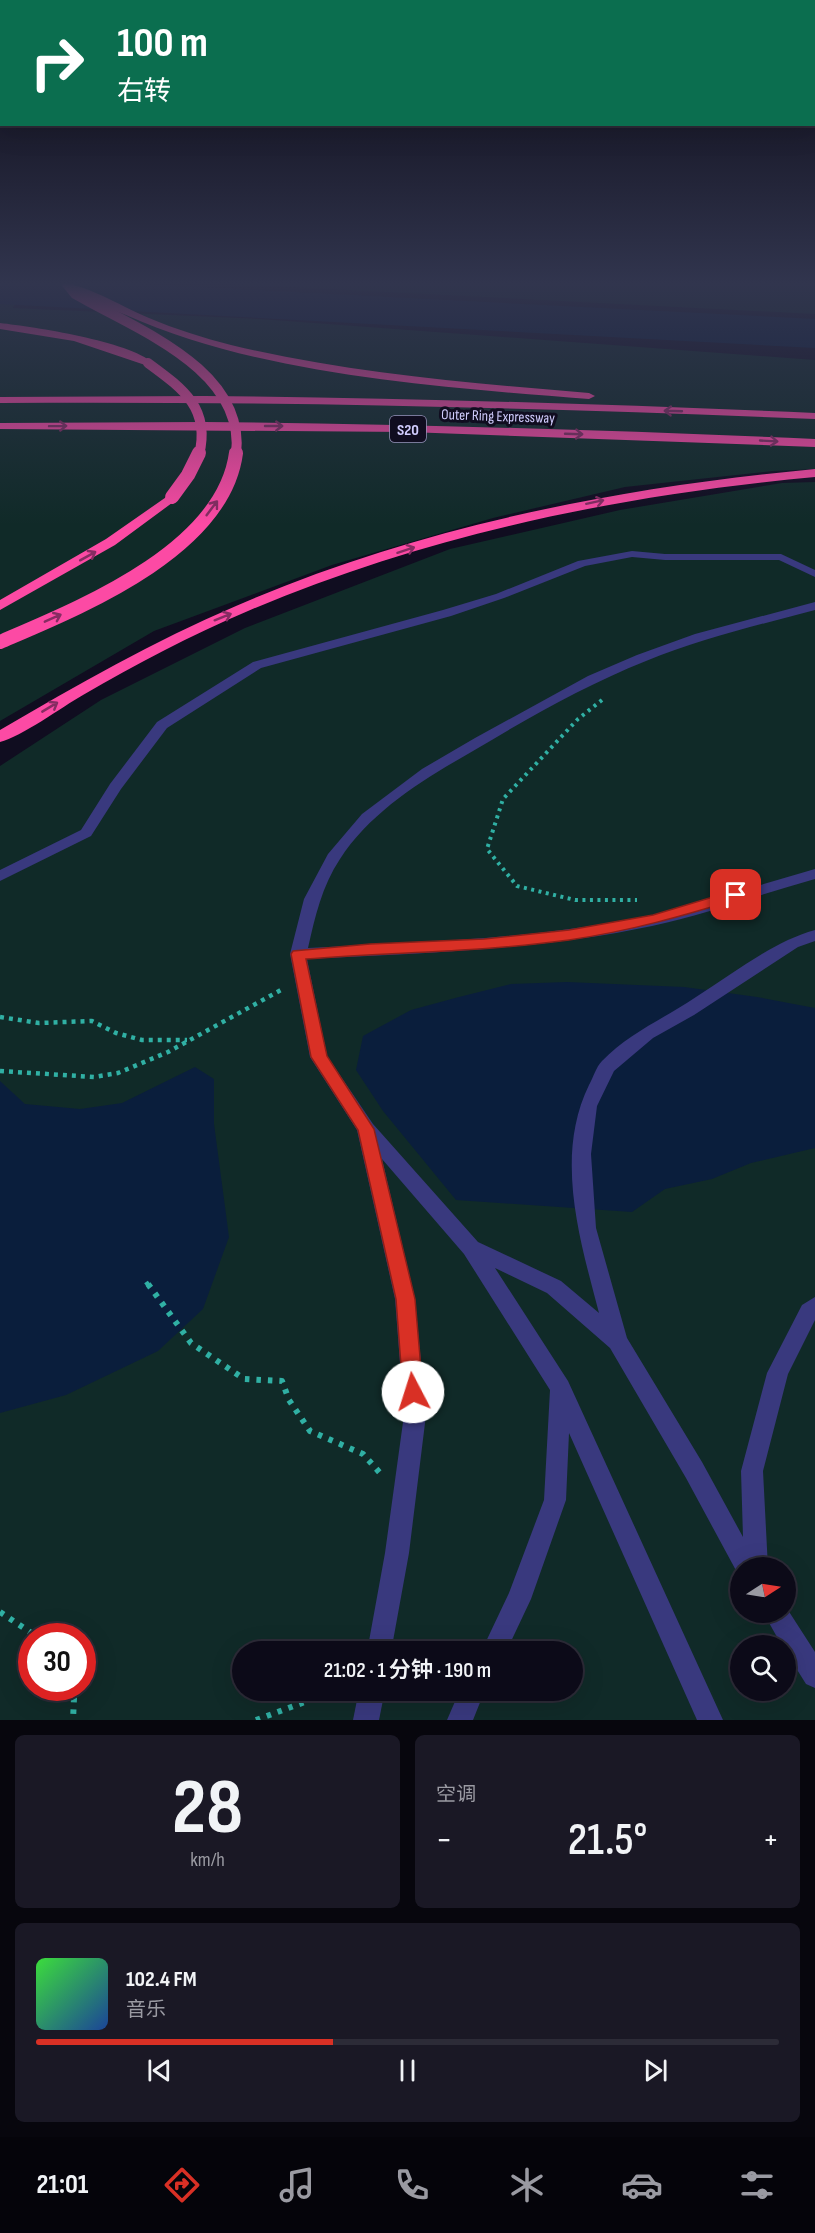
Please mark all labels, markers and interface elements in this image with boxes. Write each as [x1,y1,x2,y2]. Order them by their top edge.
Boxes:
text: 100 m [117,18,208,69]
icon: right [18,24,96,102]
text: 右转 [117,76,171,108]
street label: Outer Ring Expressway [441,405,555,428]
one-way arrow [663,405,683,416]
road number: S20 [390,416,426,442]
one-way arrow [48,420,68,432]
one-way arrow [264,420,284,432]
one-way arrow [564,428,584,439]
one-way arrow [759,436,779,447]
one-way arrow [585,496,604,508]
one-way arrow [205,501,218,517]
one-way arrow [396,543,415,554]
one-way arrow [78,550,96,561]
one-way arrow [213,611,232,622]
one-way arrow [44,612,62,623]
one-way arrow [41,701,58,713]
pin [710,869,761,920]
icon: arrive [719,878,752,911]
position arrow [381,1360,445,1424]
north arrow [730,1557,796,1623]
map controls [730,1557,796,1701]
speed limit sign: 30 [18,1623,96,1701]
button: search [730,1635,796,1701]
text: 21:02 · 1 分钟 · 190 m [324,1657,491,1684]
text: 28 [172,1762,243,1855]
text: 空调 [436,1783,476,1807]
text: 21.5° [568,1813,647,1868]
text: − [436,1820,452,1860]
text: + [763,1820,779,1860]
text: km/h [190,1848,225,1872]
text: 102.4 FM [126,1966,197,1993]
text: 音乐 [126,1998,166,2022]
icon: previous [143,2054,176,2087]
icon: pause [391,2054,424,2087]
icon: next [639,2054,672,2087]
icon: directions [161,2164,203,2206]
icon: music [276,2164,318,2206]
icon: phone [391,2164,433,2206]
icon: climate [506,2164,548,2206]
icon: car [621,2164,663,2206]
icon: filters [736,2164,778,2206]
text: 21:01 [37,2169,88,2201]

